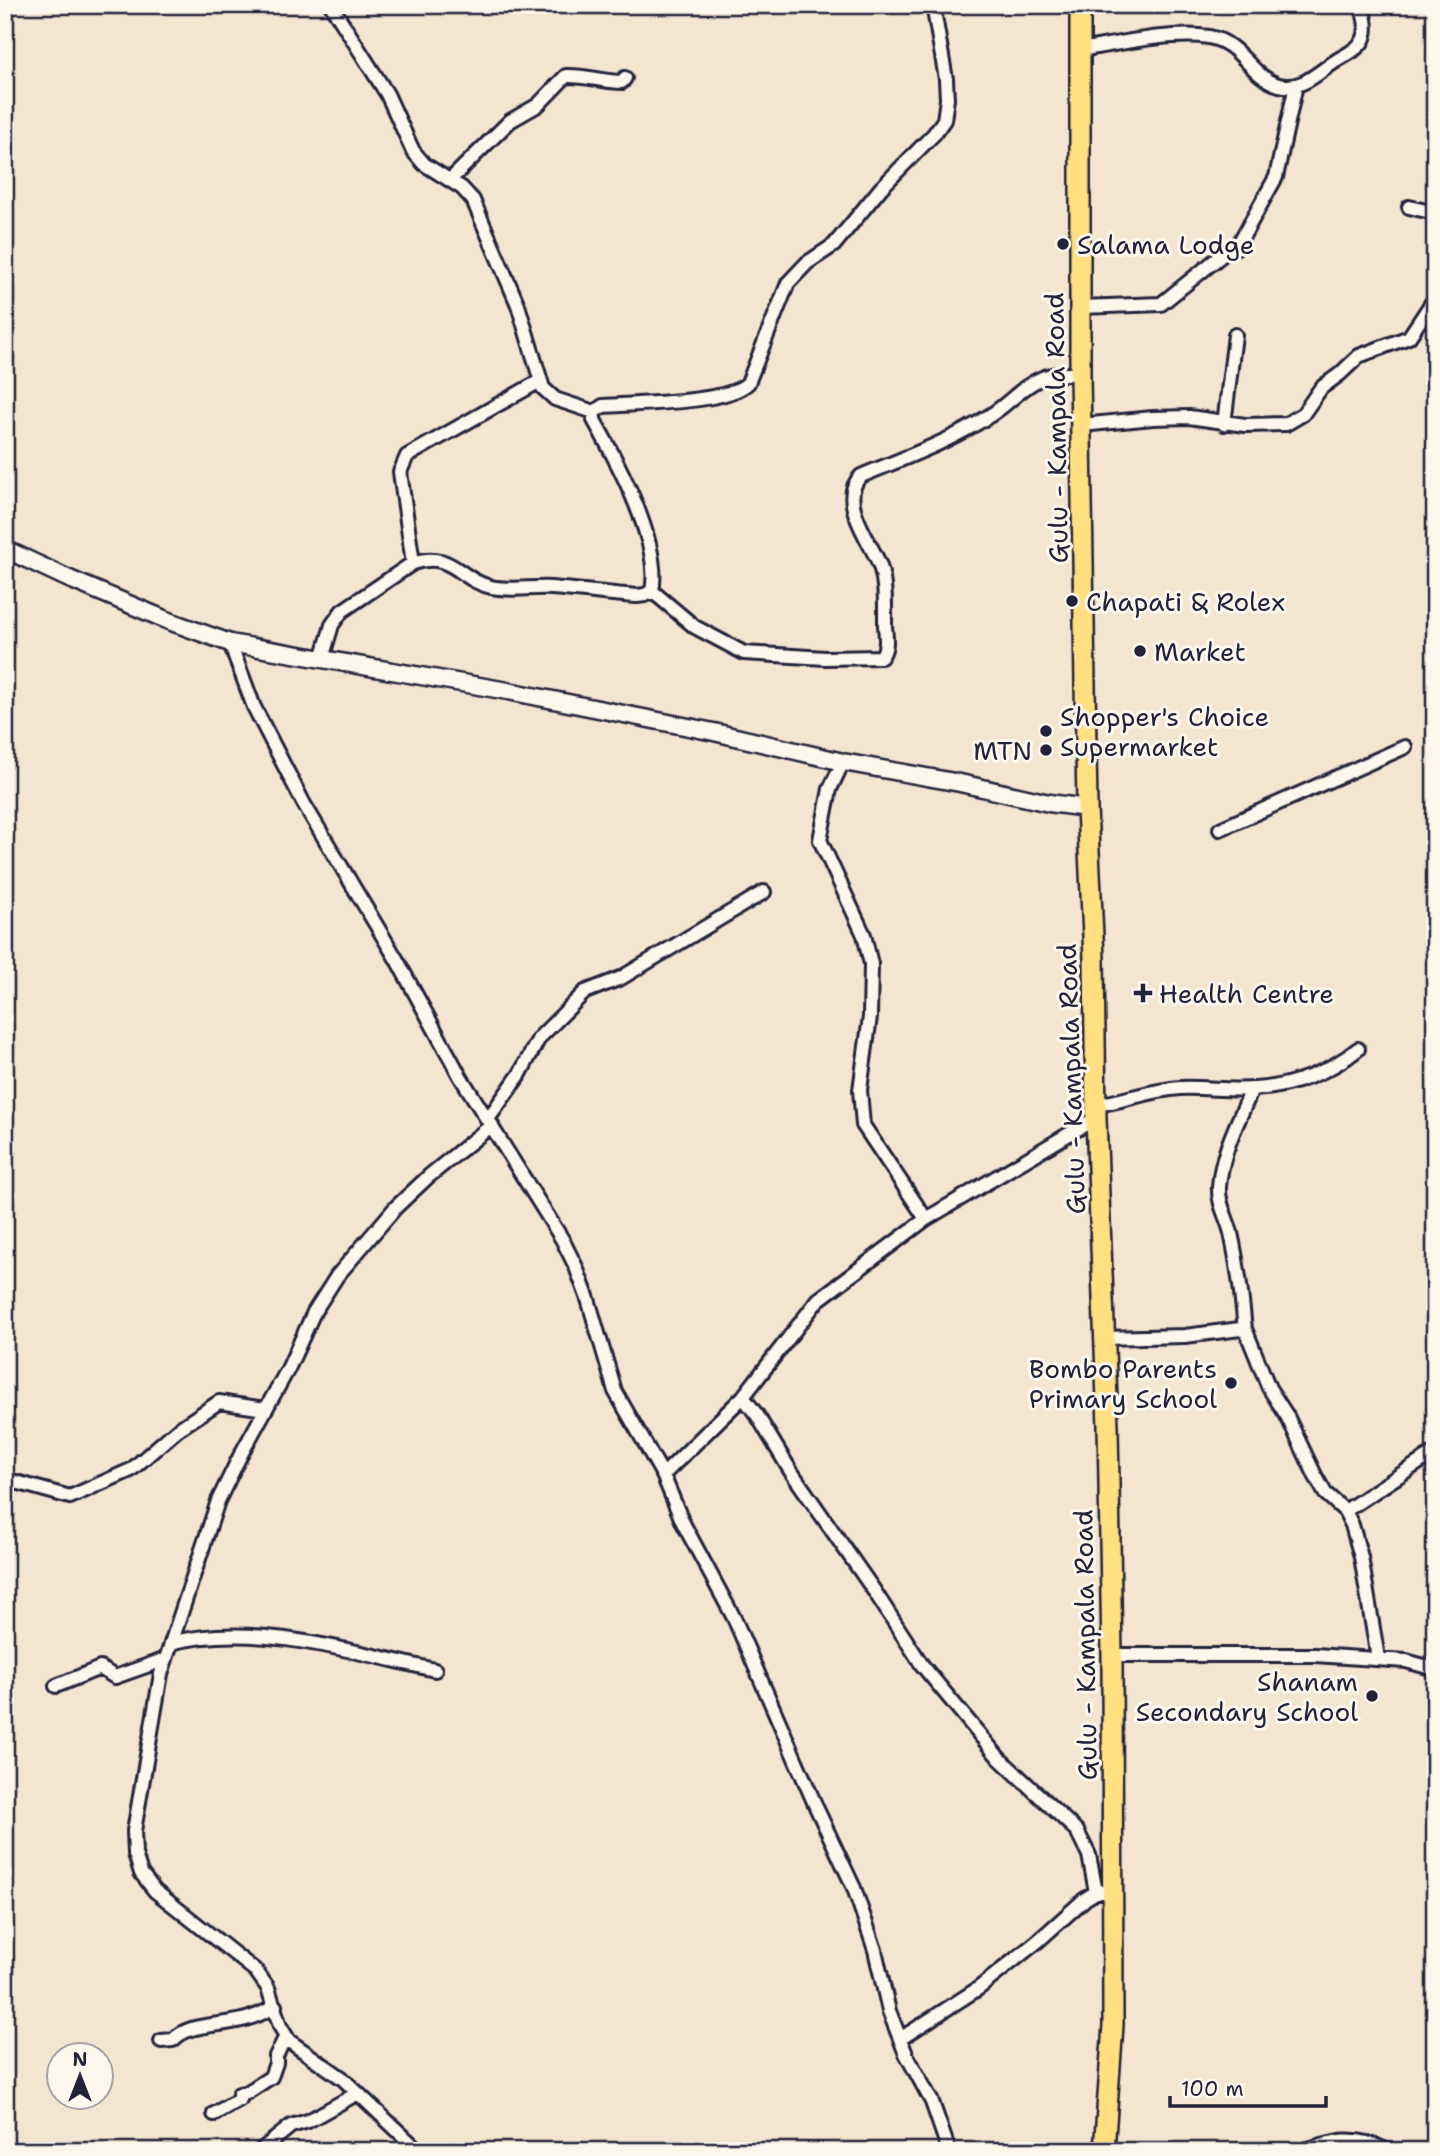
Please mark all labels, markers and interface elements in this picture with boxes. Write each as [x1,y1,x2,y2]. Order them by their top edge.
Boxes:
place label: Salama Lodge [1077,227,1255,262]
marker: Salama Lodge [1055,236,1071,252]
street label: Gulu - Kampala Road [1036,292,1076,564]
place label: Chapati & Rolex [1086,584,1285,619]
marker: Chapati & Rolex [1064,593,1080,609]
place label: Market [1154,634,1246,669]
marker: Market [1132,643,1148,659]
place label: Shopper's Choice Supermarket [1060,699,1269,764]
marker: Shopper's Choice Supermarket [1038,723,1054,739]
place label: MTN [973,733,1032,768]
marker: MTN [1038,742,1054,758]
street label: Gulu - Kampala Road [1049,943,1093,1215]
place label: Health Centre [1159,976,1334,1011]
marker: Health Centre [1133,983,1153,1003]
place label: Bombo Parents Primary School [1029,1351,1217,1416]
marker: Bombo Parents Primary School [1223,1375,1239,1391]
street label: Gulu - Kampala Road [1065,1509,1105,1781]
place label: Shanam Secondary School [1136,1664,1358,1729]
marker: Shanam Secondary School [1364,1688,1380,1704]
north arrow [46,2040,116,2110]
text: N [72,2047,88,2072]
scale bar [1170,2065,1326,2109]
text: 100 m [1181,2075,1244,2103]

